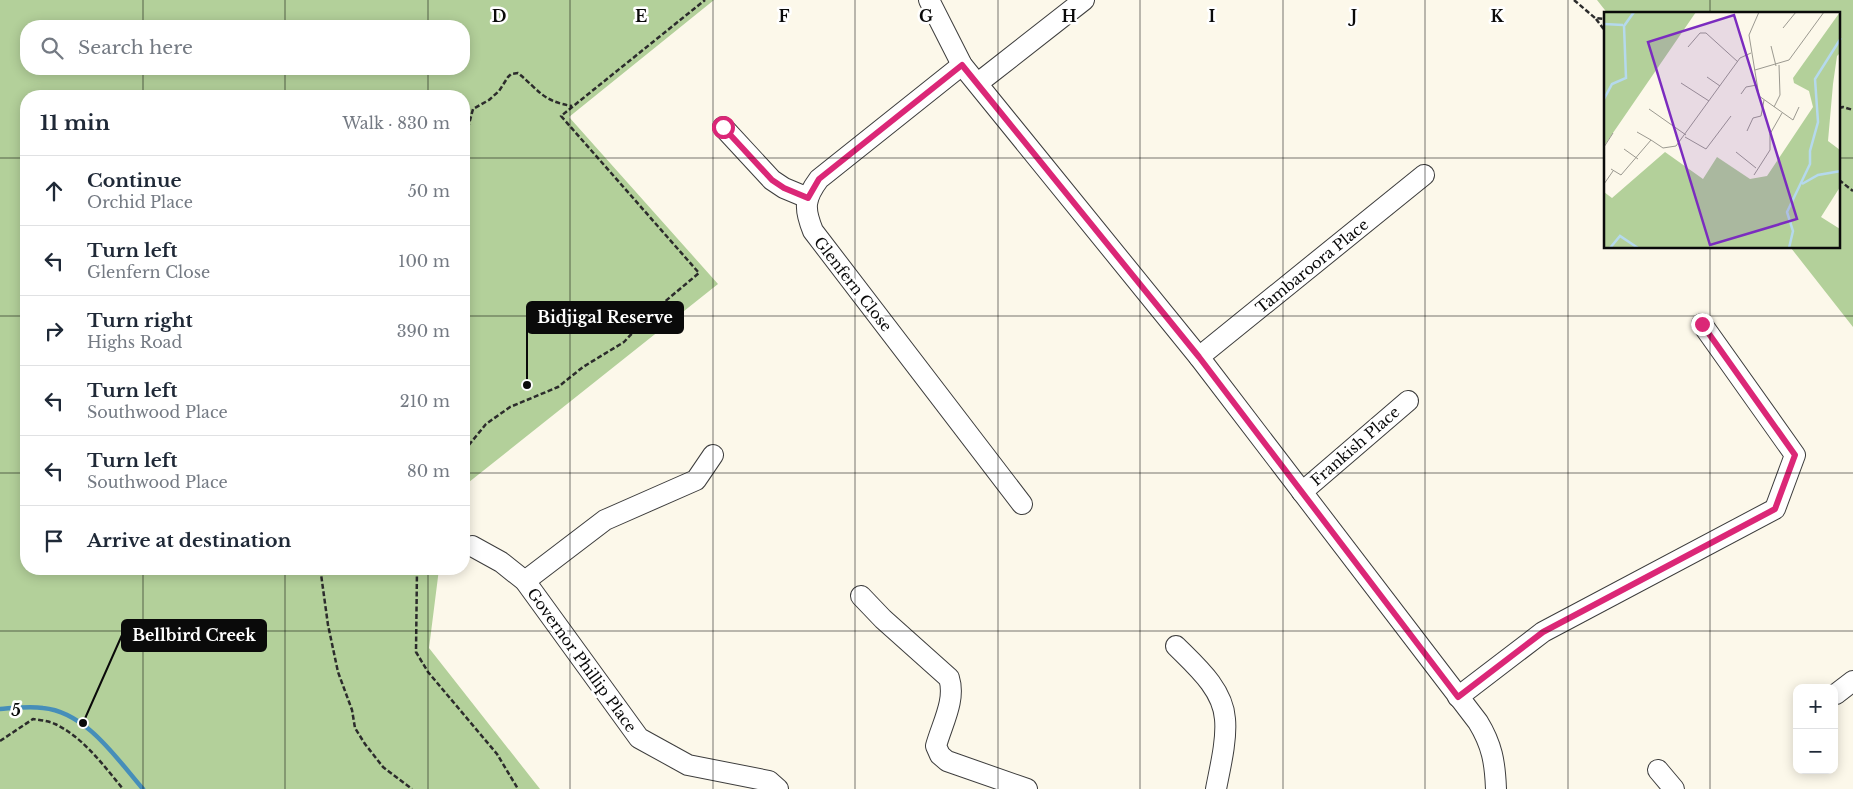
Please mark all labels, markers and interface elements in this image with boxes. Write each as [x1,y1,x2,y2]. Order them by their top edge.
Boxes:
text: D [492,6,506,26]
text: E [635,6,647,26]
text: F [778,6,790,26]
text: G [919,6,933,26]
text: H [1061,6,1077,26]
text: I [1209,6,1216,26]
text: J [1348,6,1357,26]
text: K [1490,6,1504,26]
inset map [1604,12,1840,249]
search box [20,20,470,75]
icon: search [38,34,66,62]
text: Search here [78,36,193,59]
text: 11 min [40,110,110,136]
text: Walk · 830 m [342,113,450,133]
route start [712,116,735,139]
text: Continue [87,169,182,192]
icon: ahead [40,177,68,205]
text: 50 m [408,181,450,201]
text: Orchid Place [87,192,193,212]
street label: Tambaroora Place [1252,215,1372,317]
street label: Glenfern Close [810,233,896,335]
text: Turn left [87,239,178,262]
icon: left [40,247,68,275]
text: 100 m [398,251,450,271]
text: Glenfern Close [87,262,210,282]
callout: Bidjigal Reserve [527,302,683,333]
text: Bidjigal Reserve [537,307,673,327]
text: Turn right [87,309,193,332]
route end [1691,313,1714,336]
icon: right [40,317,68,345]
text: 390 m [397,321,450,341]
text: Highs Road [87,332,182,352]
text: Turn left [87,379,178,402]
icon: left [40,387,68,415]
text: 210 m [400,391,450,411]
text: Southwood Place [87,402,228,422]
street label: Frankish Place [1307,402,1403,490]
text: Turn left [87,449,178,472]
icon: left [40,457,68,485]
text: 80 m [407,461,450,481]
text: Southwood Place [87,472,228,492]
icon: arrive [40,527,68,555]
text: Arrive at destination [87,529,291,552]
street label: Governor Phillip Place [523,584,641,736]
callout: Bellbird Creek [122,620,266,651]
text: Bellbird Creek [132,625,256,645]
map controls [1793,684,1838,774]
button: + [1793,684,1838,729]
text: 5 [11,700,21,720]
button: − [1793,729,1838,774]

